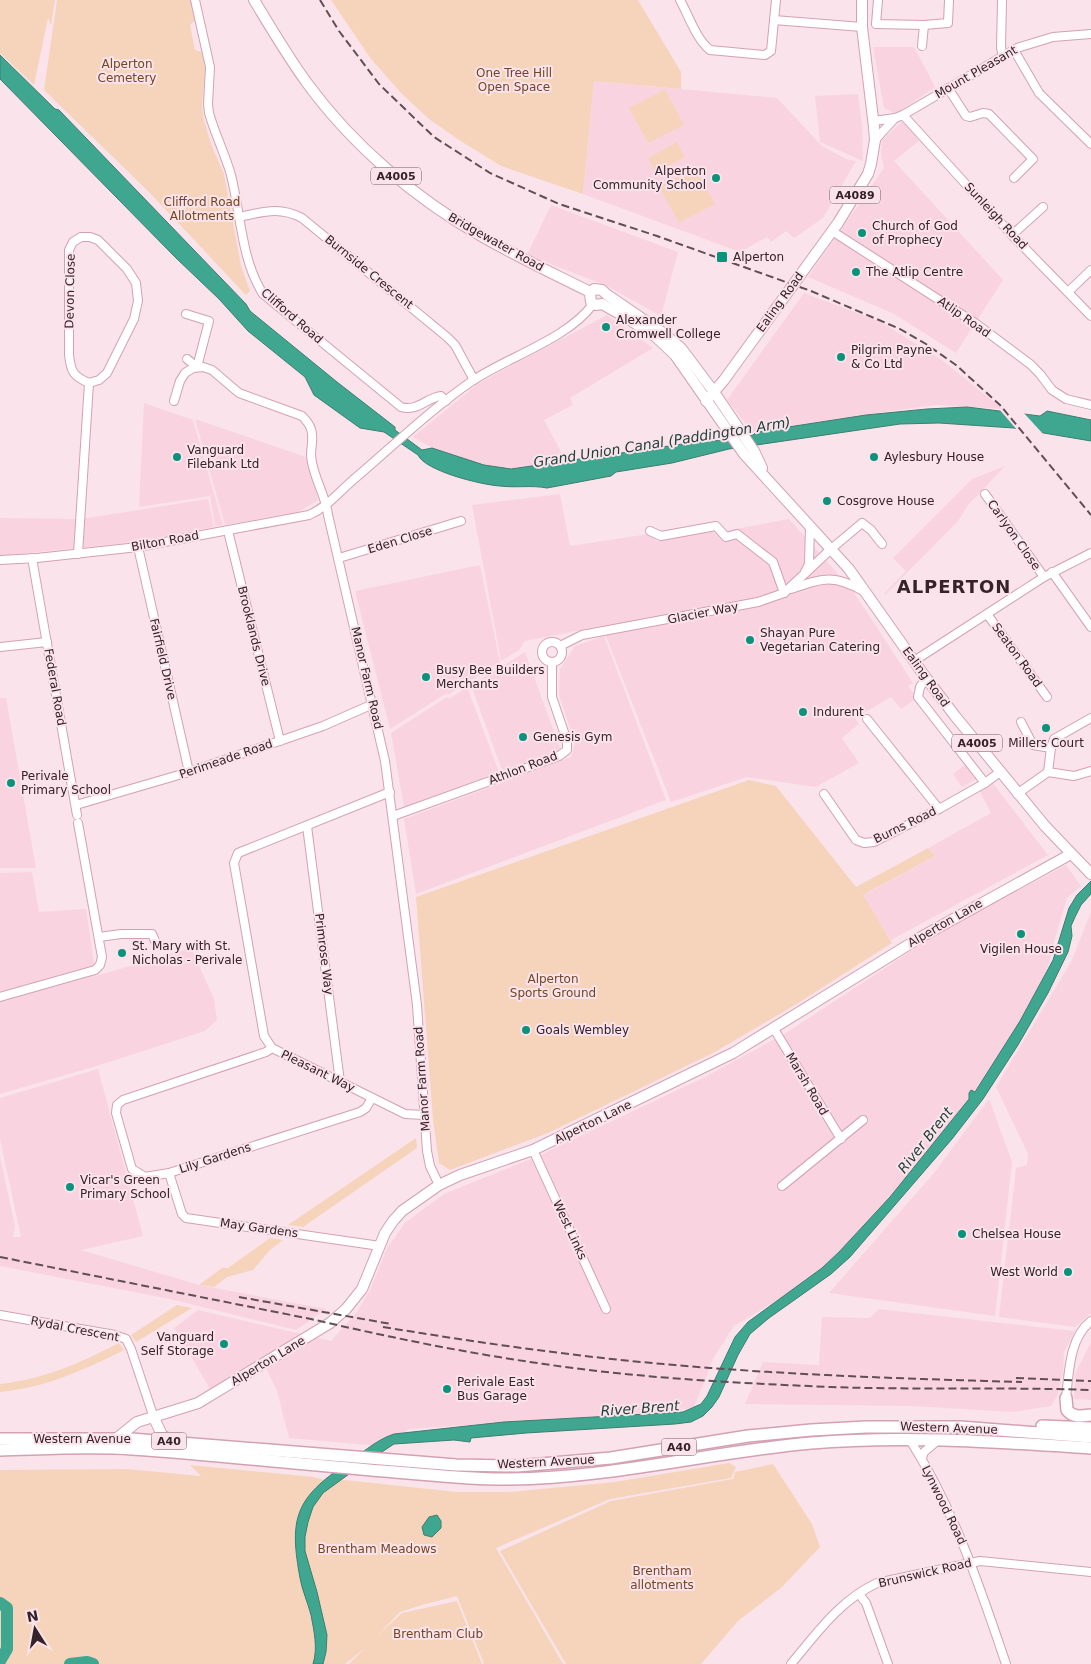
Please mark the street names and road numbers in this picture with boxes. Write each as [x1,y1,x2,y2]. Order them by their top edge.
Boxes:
street label: Mount Pleasant [932,43,1020,101]
road number: A4005 [371,168,421,185]
street label: Sunleigh Road [962,180,1030,252]
road number: A4089 [830,186,880,204]
street label: Bridgewater Road [446,210,546,274]
street label: Burnside Crescent [322,232,416,312]
street label: Devon Close [62,253,78,329]
street label: Ealing Road [754,269,806,335]
street label: Clifford Road [258,285,326,347]
street label: Atlip Road [935,294,993,340]
street label: Carlyon Close [985,497,1043,573]
street label: Eden Close [366,524,434,556]
street label: Bilton Road [130,528,200,554]
street label: Brooklands Drive [235,585,273,687]
street label: Glacier Way [667,599,739,627]
street label: Fairfield Drive [147,617,179,701]
street label: Seaton Road [989,620,1045,690]
street label: Manor Farm Road [348,625,386,731]
street label: Ealing Road [900,644,952,710]
street label: Federal Road [41,647,69,727]
road number: A4005 [952,734,1002,751]
street label: Perimeade Road [177,736,275,782]
street label: Athlon Road [487,748,559,788]
street label: Burns Road [871,804,939,846]
street label: Alperton Lane [905,896,985,950]
street label: Primrose Way [312,912,336,996]
street label: Manor Farm Road [411,1026,433,1132]
street label: Pleasant Way [279,1047,357,1095]
street label: Marsh Road [783,1050,831,1118]
street label: Alperton Lane [552,1097,634,1147]
street label: Lily Gardens [177,1140,253,1176]
street label: West Links [550,1198,590,1262]
street label: May Gardens [219,1216,299,1240]
street label: Rydal Crescent [30,1314,121,1345]
street label: Alperton Lane [228,1333,308,1389]
street label: Western Avenue [900,1419,998,1437]
street label: Western Avenue [33,1432,131,1446]
road number: A40 [152,1432,186,1450]
road number: A40 [662,1438,696,1455]
street label: Western Avenue [497,1452,595,1472]
street label: Lynwood Road [919,1463,969,1547]
street label: Brunswick Road [877,1555,973,1591]

